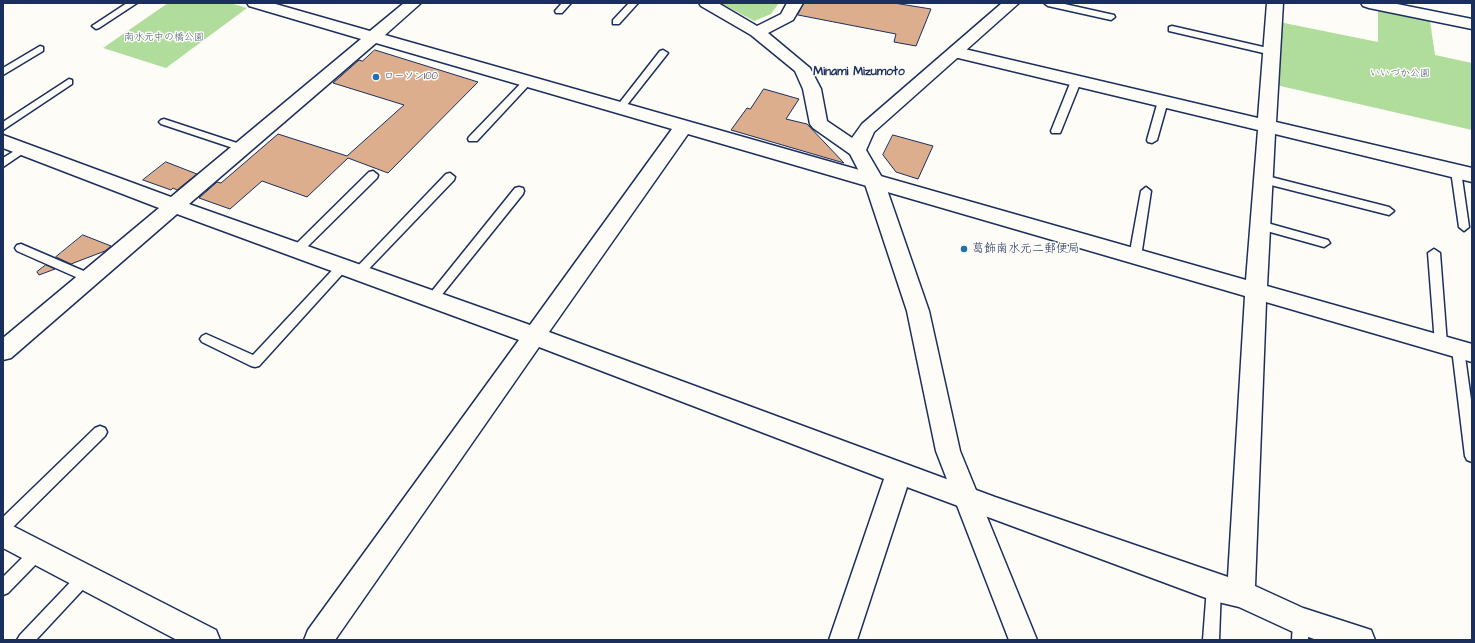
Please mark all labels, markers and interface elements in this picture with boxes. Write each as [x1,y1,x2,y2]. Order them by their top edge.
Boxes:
park label: 南水元中の橋公園 [124,32,204,44]
district label: Minami Mizumoto [813,65,905,79]
park label: いいづか公園 [1370,68,1430,80]
place label: ローソン100 [384,71,438,83]
marker: ローソン100 [371,72,381,82]
place label: 葛飾南水元二郵便局 [972,242,1080,256]
marker: 葛飾南水元二郵便局 [959,244,969,254]

